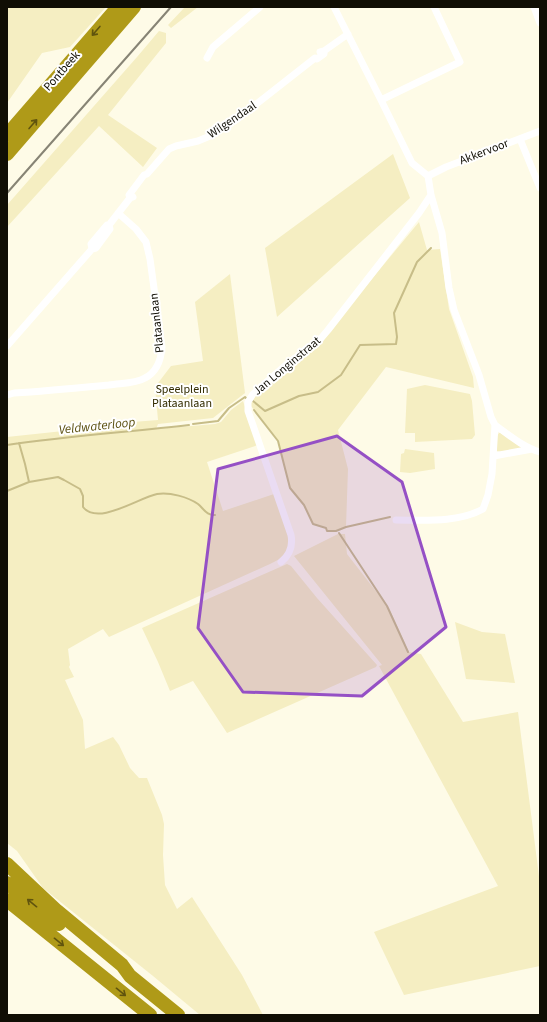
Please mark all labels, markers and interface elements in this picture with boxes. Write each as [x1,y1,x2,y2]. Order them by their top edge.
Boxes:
one-way arrow [92,26,101,37]
street label: Pontbeek [40,47,84,95]
street label: Wilgendaal [204,97,260,143]
one-way arrow [28,119,37,129]
street label: Akkervoor [457,135,512,169]
street label: Plataanlaan [145,292,169,354]
street label: Jan Longinstraat [249,333,325,399]
park label: Speelplein Plataanlaan [152,381,212,412]
water label: Veldwaterloop [58,413,136,439]
one-way arrow [27,898,38,907]
one-way arrow [54,938,65,947]
one-way arrow [116,988,127,996]

